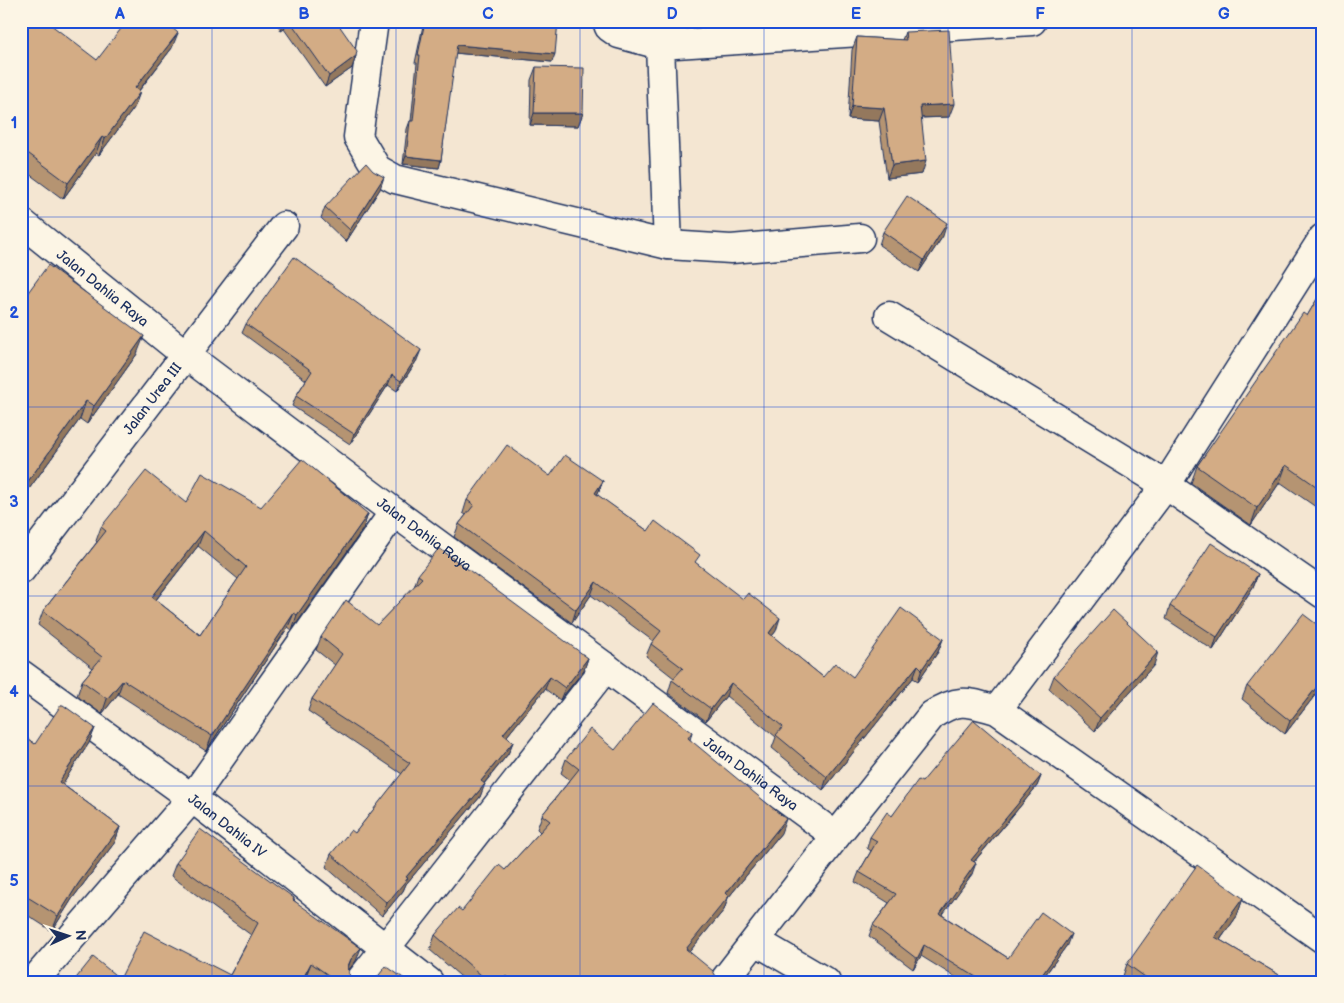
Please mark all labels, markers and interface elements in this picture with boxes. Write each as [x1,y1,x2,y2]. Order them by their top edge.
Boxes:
text: A [114,5,125,24]
text: B [298,5,310,24]
text: C [482,5,494,24]
text: D [666,5,678,24]
text: E [851,5,861,24]
text: F [1035,5,1045,24]
text: G [1218,5,1230,24]
text: 1 [11,114,17,133]
street label: Jalan Dahlia Raya [53,246,152,330]
text: 2 [9,304,19,323]
street label: Jalan Urea III [120,359,185,438]
text: 3 [9,493,19,512]
street label: Jalan Dahlia Raya [373,494,475,575]
text: 4 [9,683,19,702]
street label: Jalan Dahlia Raya [700,734,801,814]
street label: Jalan Dahlia IV [185,790,270,862]
text: 5 [9,872,19,891]
north arrow [42,910,92,960]
text: N [72,930,89,941]

